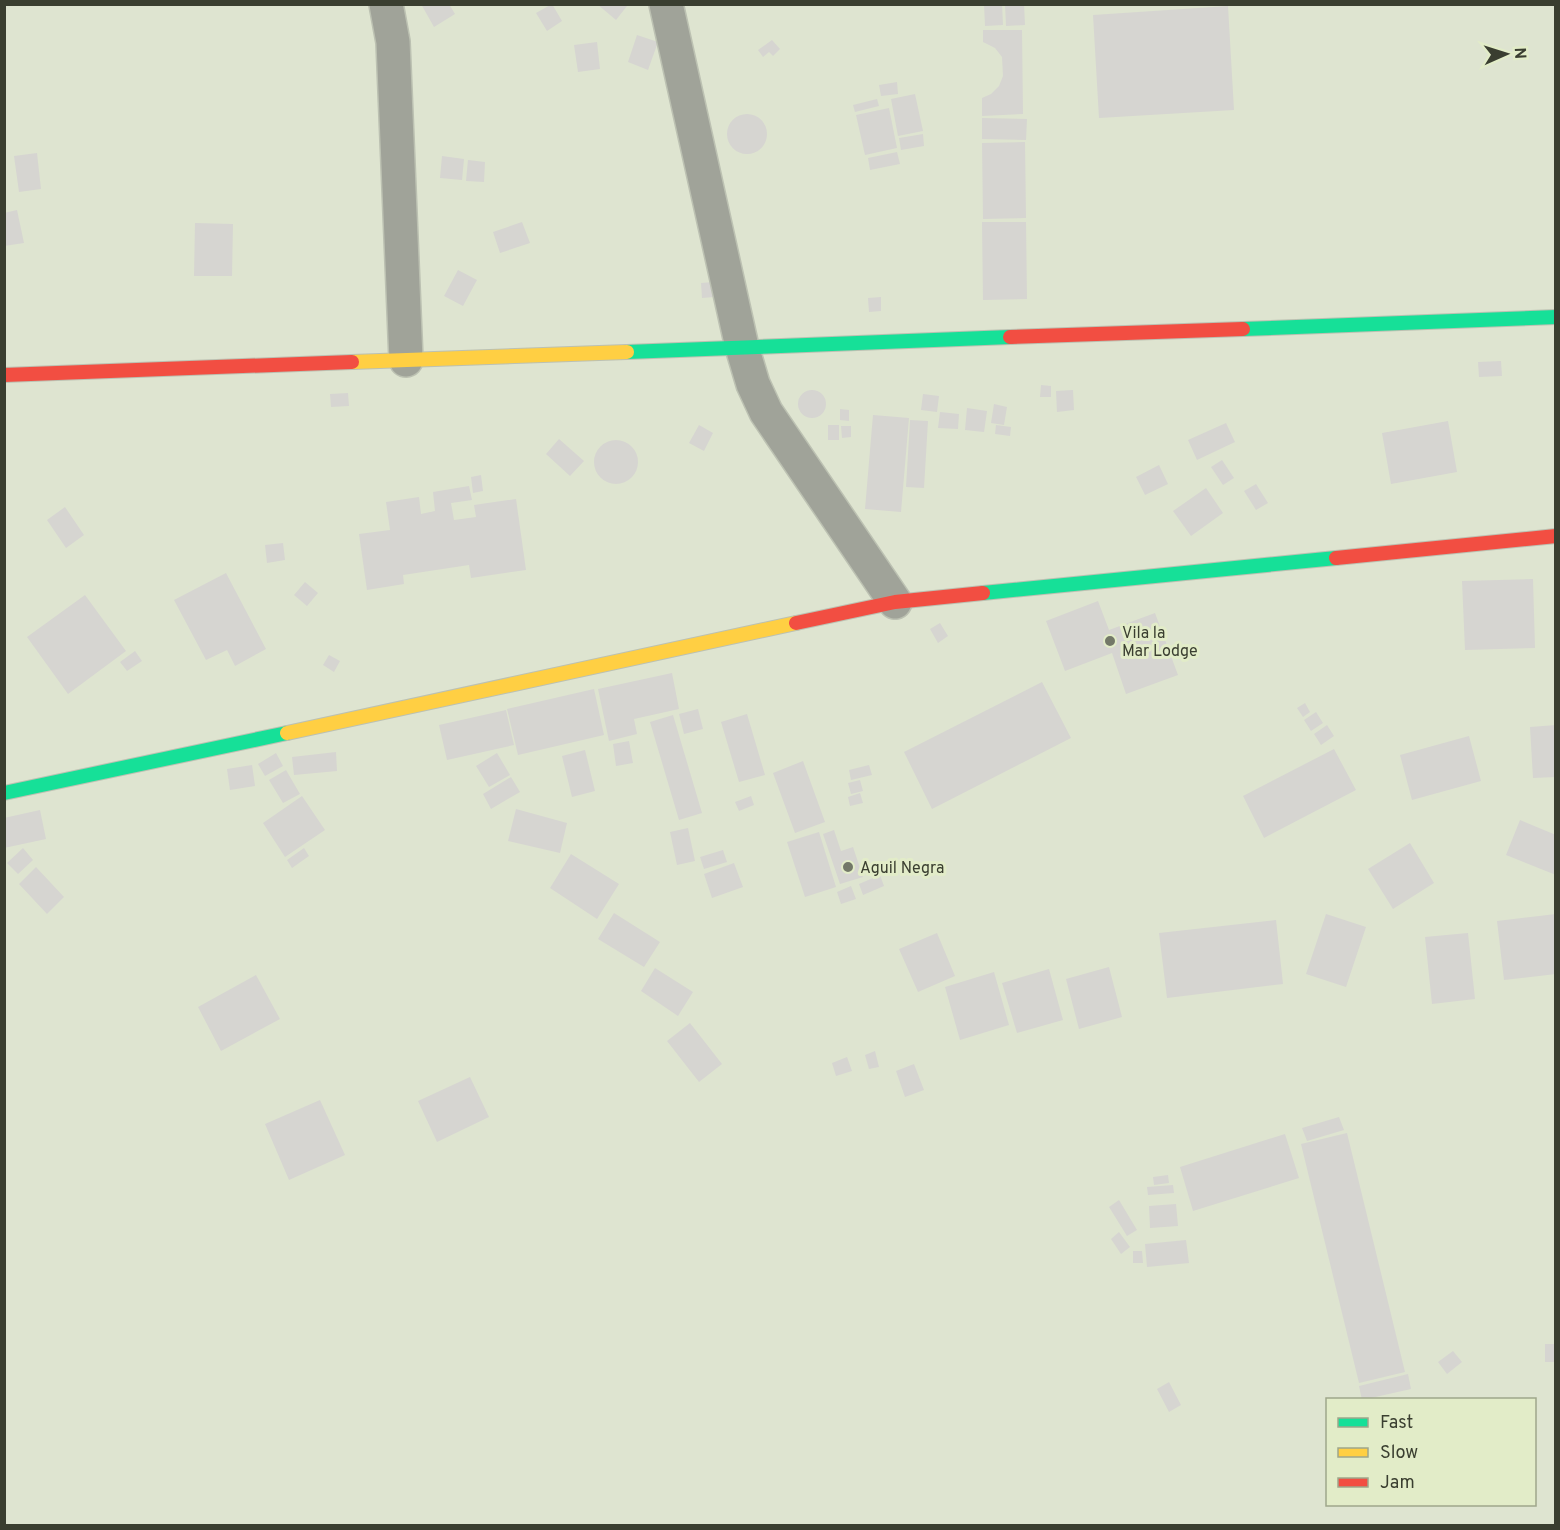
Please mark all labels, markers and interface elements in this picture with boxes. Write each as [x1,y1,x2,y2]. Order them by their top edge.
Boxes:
north arrow [1476,24,1536,84]
text: N [1509,47,1529,60]
place label: Vila la Mar Lodge [1122,624,1198,662]
marker: Vila la Mar Lodge [1103,634,1117,648]
place label: Aguil Negra [860,859,944,879]
marker: Aguil Negra [841,860,855,874]
legend [1326,1398,1536,1506]
text: Fast [1380,1412,1413,1435]
text: Slow [1380,1442,1418,1465]
text: Jam [1380,1472,1415,1495]

